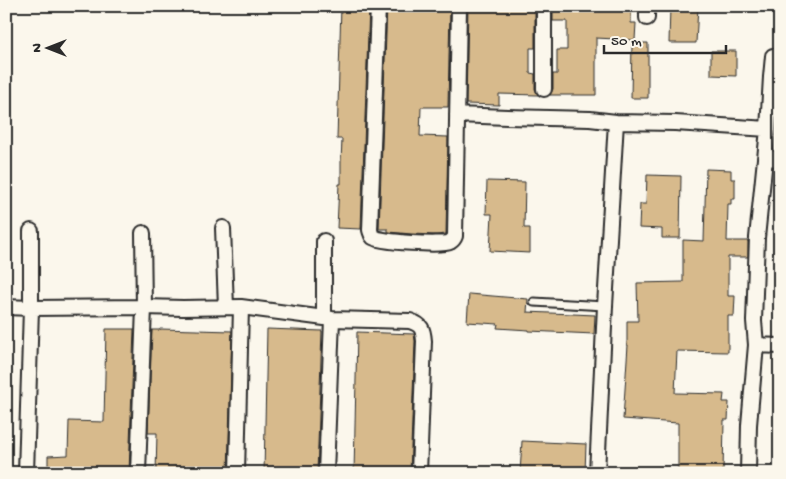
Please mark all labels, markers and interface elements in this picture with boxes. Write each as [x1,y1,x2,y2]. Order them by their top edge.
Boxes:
north arrow [22,22,72,72]
scale bar [604,22,726,54]
text: 50 m [611,33,642,51]
text: N [29,43,46,53]

